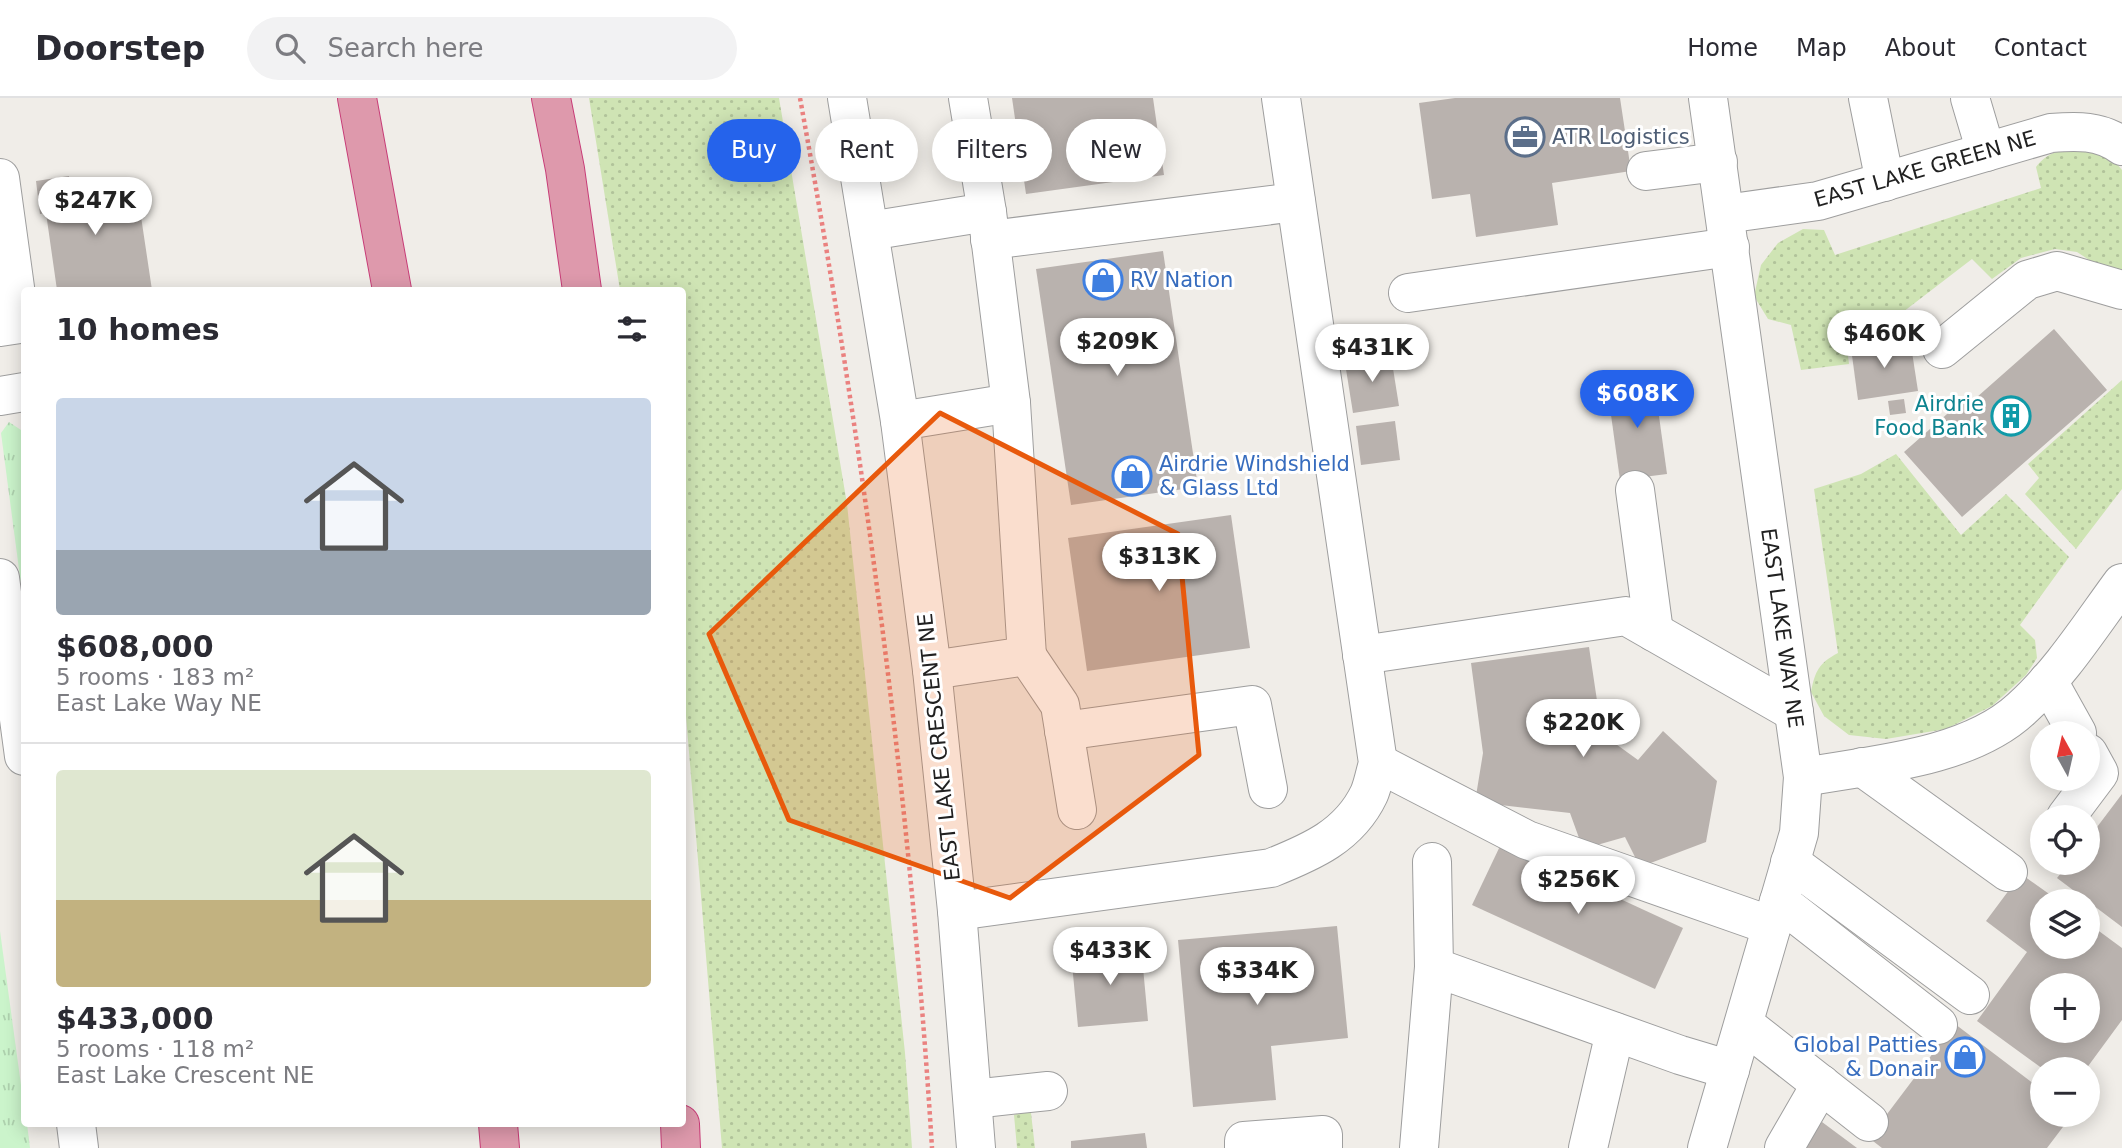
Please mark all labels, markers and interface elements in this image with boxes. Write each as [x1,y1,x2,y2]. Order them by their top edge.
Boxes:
search box [247,17,737,80]
text: Doorstep [35,29,205,68]
icon: search [271,29,309,67]
text: Search here [327,33,484,63]
text: Home [1687,34,1758,62]
text: Map [1796,34,1847,62]
text: About [1885,34,1956,62]
text: Contact [1994,34,2087,62]
office icon: ATR Logistics [1504,116,1546,158]
chip: Buy [707,119,801,182]
chip: Rent [815,119,918,182]
chip: Filters [932,119,1052,182]
chip: New [1066,119,1166,182]
place label: ATR Logistics [1552,125,1690,149]
street label: EAST LAKE GREEN NE [1811,126,2039,212]
pin: $247K [46,178,144,237]
text: $247K [54,187,136,213]
shop icon: RV Nation [1082,259,1124,301]
place label: RV Nation [1130,268,1233,292]
icon: filters [613,310,651,348]
pin: $460K [1835,310,1933,370]
text: 10 homes [56,312,220,347]
pin: $209K [1068,318,1166,378]
text: $460K [1843,320,1925,346]
pin: $431K [1323,324,1421,384]
text: $209K [1076,328,1158,354]
text: $431K [1331,334,1413,360]
pin: $608K [1588,370,1686,430]
text: $608K [1596,380,1678,406]
place label: Airdrie Food Bank [1874,392,1985,440]
building icon: Airdrie Food Bank [1990,395,2032,437]
icon: home [291,443,417,569]
place label: Airdrie Windshield & Glass Ltd [1159,452,1350,500]
shop icon: Airdrie Windshield & Glass Ltd [1111,455,1153,497]
street label: EAST LAKE WAY NE [1756,527,1808,729]
pin: $313K [1110,533,1208,593]
text: $313K [1118,543,1200,569]
street label: EAST LAKE CRESCENT NE [913,612,965,882]
text: $608,000 [56,629,214,664]
text: 5 rooms · 183 m² [56,664,254,690]
text: East Lake Way NE [56,690,262,716]
pin: $220K [1534,700,1632,759]
text: $220K [1542,709,1624,735]
north arrow [2030,721,2100,791]
map controls [2030,721,2100,1127]
button: locate [2030,805,2100,875]
icon: home [291,815,417,941]
pin: $256K [1529,856,1627,916]
text: $256K [1537,866,1619,892]
button: layers [2030,889,2100,959]
pin: $433K [1061,928,1159,987]
text: $433K [1069,937,1151,963]
pin: $334K [1208,948,1306,1007]
text: $334K [1216,957,1298,983]
button: + [2030,973,2100,1043]
text: $433,000 [56,1001,214,1036]
place label: Global Patties & Donair [1794,1033,1938,1081]
text: 5 rooms · 118 m² [56,1036,254,1062]
shop icon: Global Patties & Donair [1944,1036,1986,1078]
button: − [2030,1057,2100,1127]
text: East Lake Crescent NE [56,1062,314,1088]

